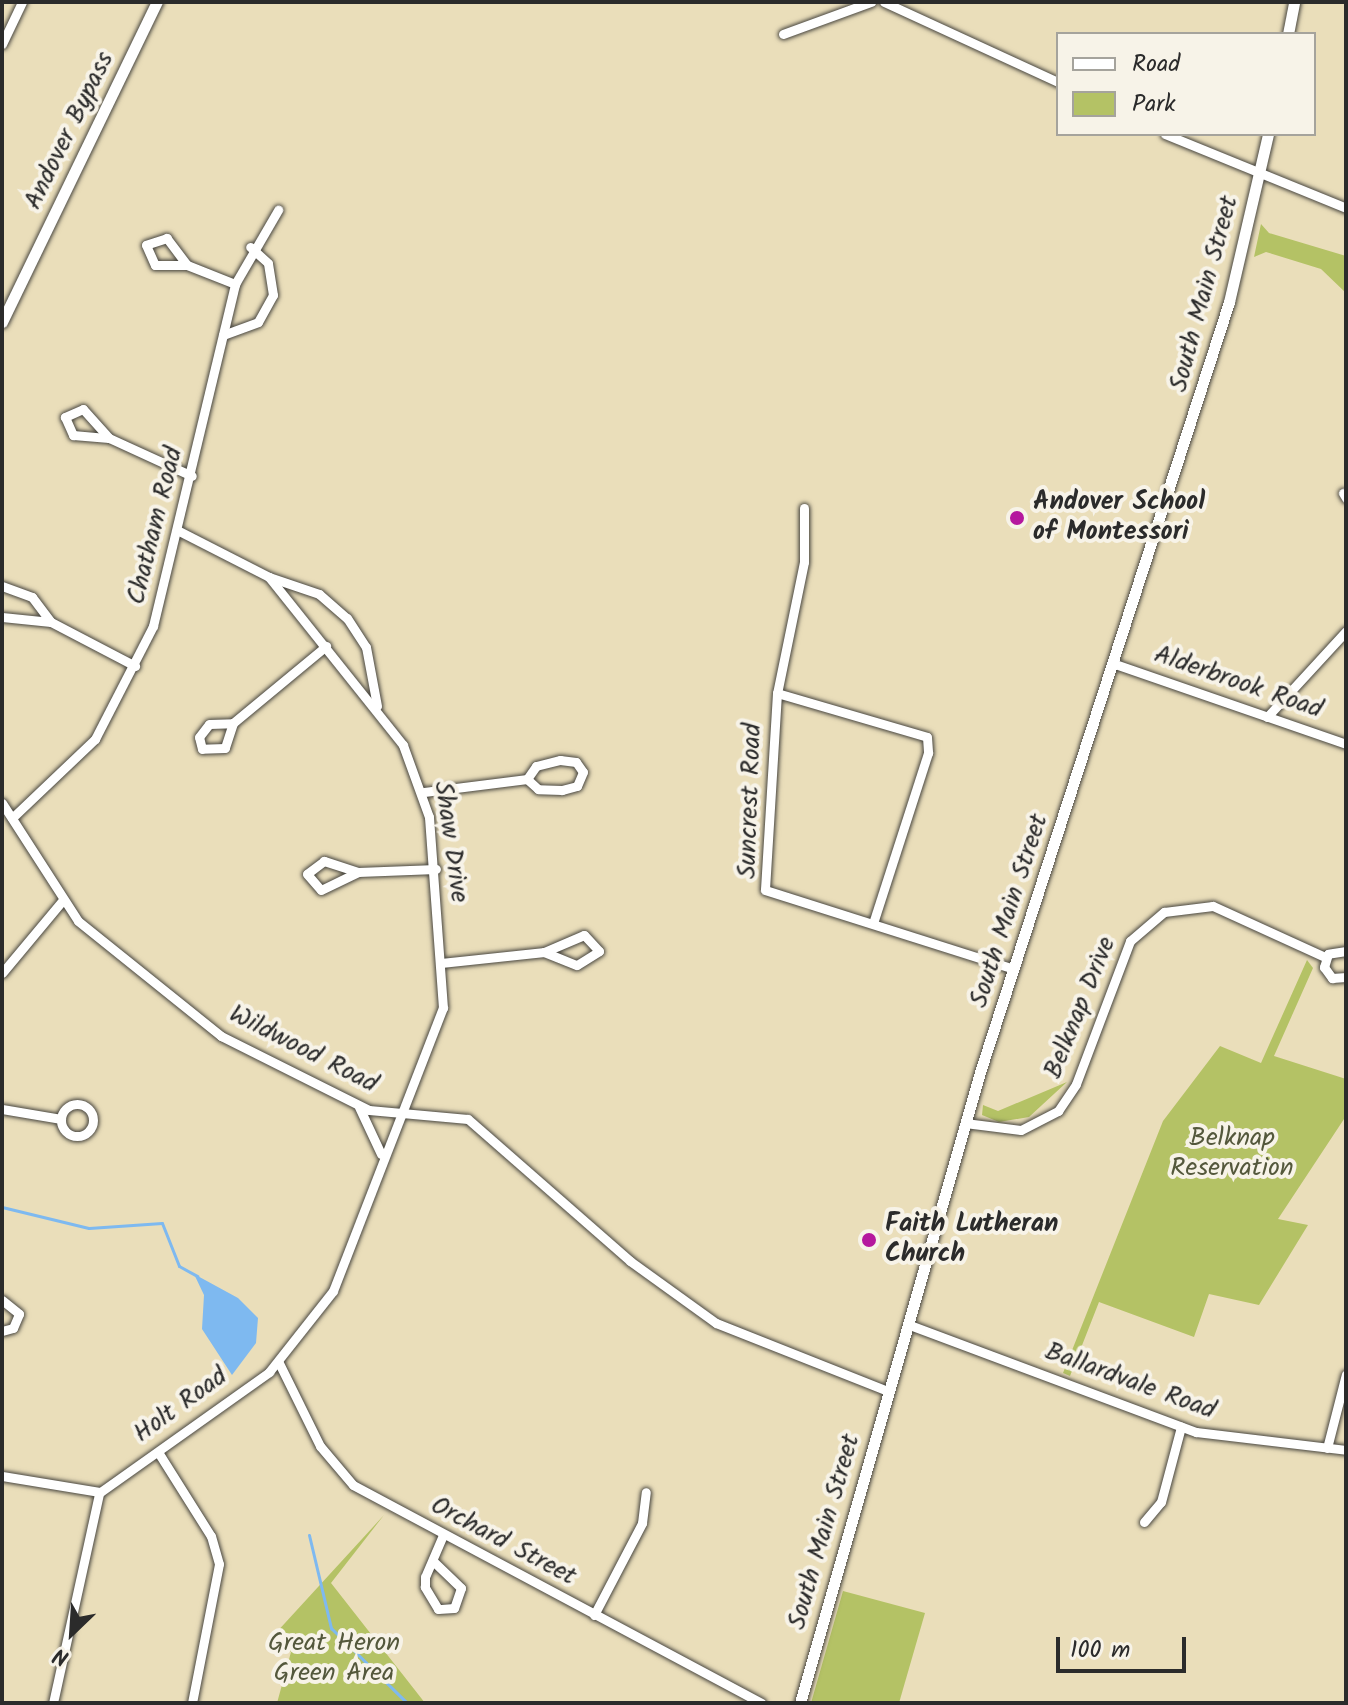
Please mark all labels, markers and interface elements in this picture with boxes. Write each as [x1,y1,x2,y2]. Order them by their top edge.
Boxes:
legend [1056,32,1316,136]
text: Road [1132,45,1180,84]
street label: Andover Bypass [18,47,122,215]
text: Park [1132,85,1176,124]
street label: South Main Street [1164,193,1246,395]
street label: Chatham Road [121,444,191,608]
place label: Andover School of Montessori [1033,487,1205,548]
marker: Andover School of Montessori [1008,509,1026,527]
street label: Alderbrook Road [1150,640,1326,726]
street label: Suncrest Road [733,723,769,879]
street label: Shaw Drive [426,779,474,905]
street label: South Main Street [964,810,1056,1012]
street label: Belknap Drive [1038,933,1124,1083]
street label: Wildwood Road [224,999,382,1101]
park label: Belknap Reservation [1170,1123,1294,1184]
place label: Faith Lutheran Church [885,1209,1058,1270]
marker: Faith Lutheran Church [860,1231,878,1249]
street label: Ballardvale Road [1041,1337,1219,1427]
street label: Holt Road [128,1362,234,1450]
street label: South Main Street [782,1431,868,1633]
street label: Orchard Street [425,1491,581,1593]
north arrow [32,1593,112,1673]
scale bar [1060,1621,1190,1671]
park label: Great Heron Green Area [268,1628,400,1690]
text: 100 m [1070,1631,1130,1670]
text: N [48,1636,75,1674]

